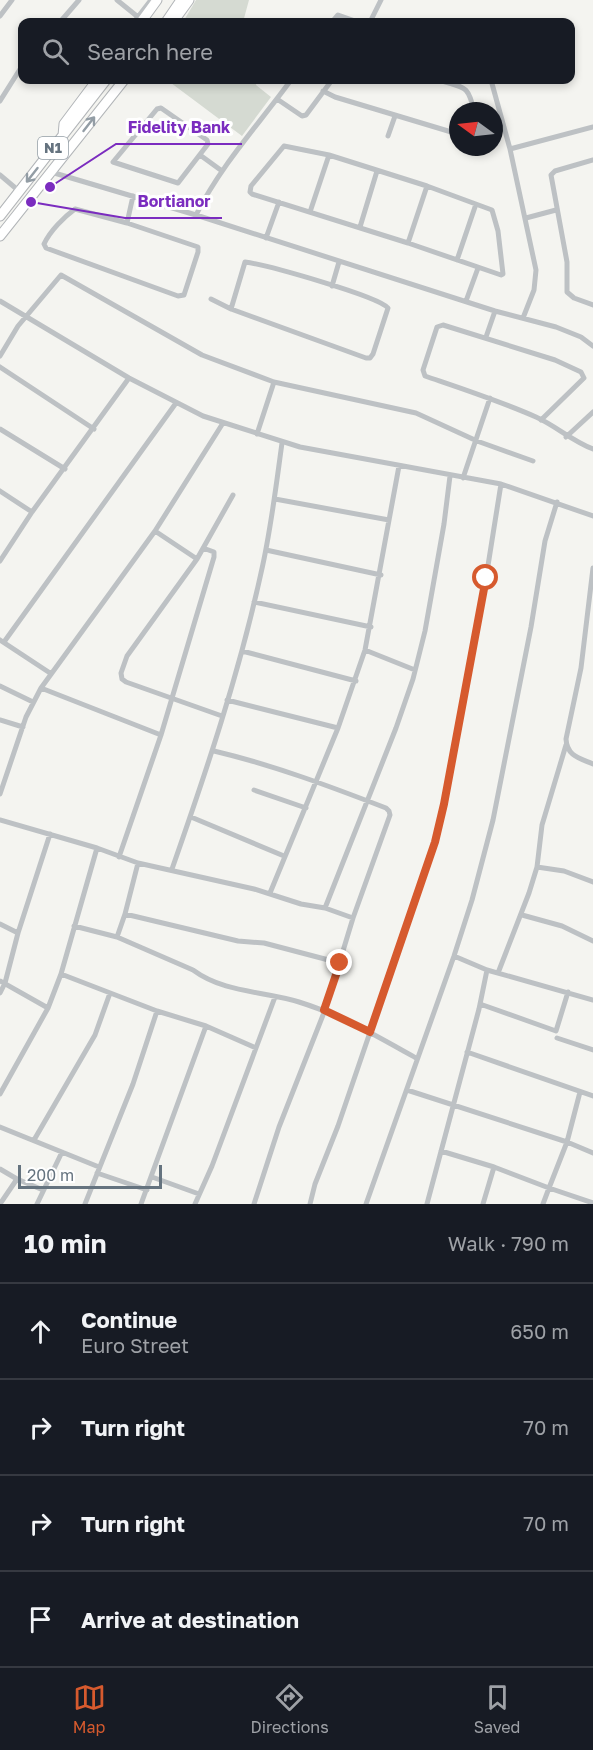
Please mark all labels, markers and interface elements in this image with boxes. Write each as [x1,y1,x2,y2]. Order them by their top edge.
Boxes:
search box [18,18,575,84]
icon: search [39,35,72,68]
text: Search here [87,38,213,65]
north arrow [449,102,503,156]
callout: Fidelity Bank [116,110,242,144]
one-way arrow [82,116,95,132]
text: Fidelity Bank [128,117,231,137]
road number: N1 [38,137,68,159]
one-way arrow [25,167,38,183]
callout: Bortianor [125,184,222,218]
text: Bortianor [137,191,211,211]
route start [472,564,498,590]
route end [326,949,352,975]
scale bar [18,1162,162,1190]
text: 200 m [27,1165,74,1185]
text: 10 min [24,1228,106,1259]
text: Walk · 790 m [448,1231,569,1255]
text: Continue [81,1306,177,1333]
icon: ahead [24,1315,57,1348]
text: 650 m [510,1319,569,1343]
text: Euro Street [81,1333,189,1357]
icon: right [24,1411,57,1444]
text: Turn right [81,1414,185,1441]
text: 70 m [523,1415,569,1439]
icon: right [24,1507,57,1540]
text: Turn right [81,1510,185,1537]
text: 70 m [523,1511,569,1535]
icon: arrive [24,1603,57,1636]
text: Arrive at destination [81,1606,299,1633]
tab: Map [73,1681,106,1737]
tab: Directions [251,1681,329,1737]
tab: Saved [474,1681,520,1737]

